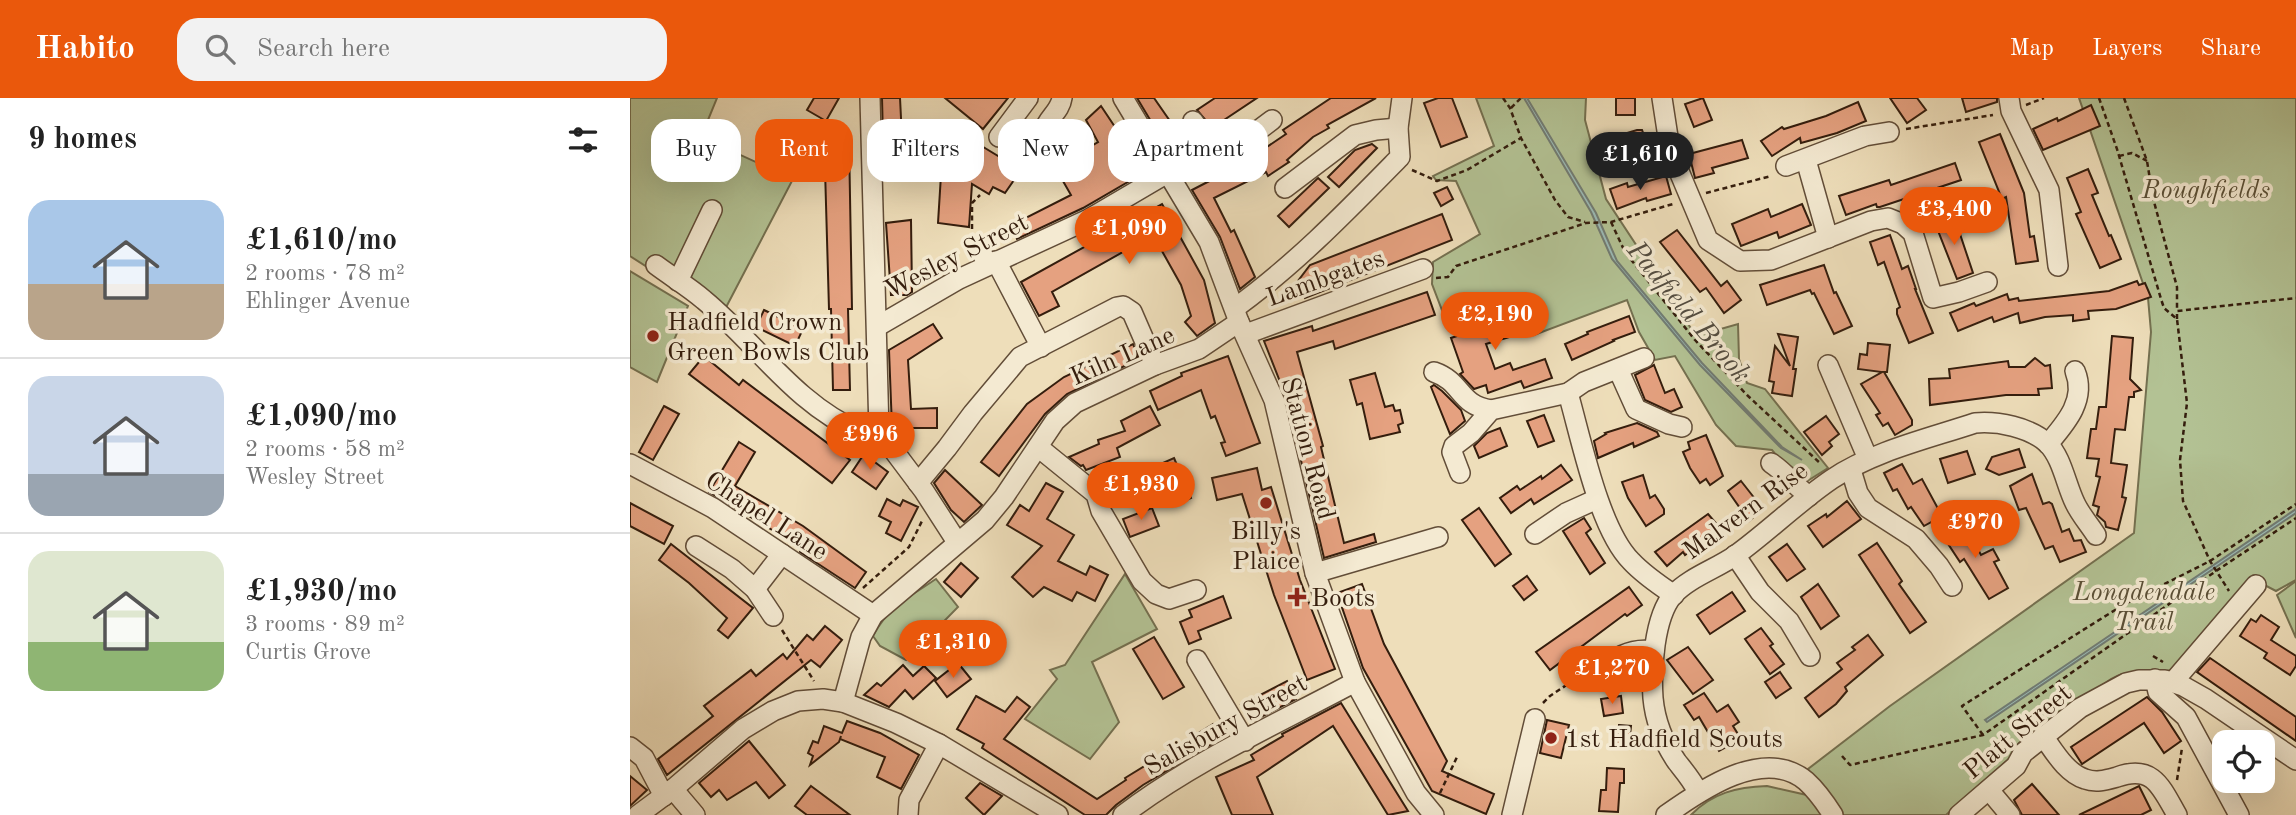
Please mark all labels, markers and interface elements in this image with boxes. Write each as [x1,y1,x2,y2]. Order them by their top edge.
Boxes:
search box [177,18,667,81]
icon: search [201,30,239,68]
text: Habito [35,33,135,66]
text: Search here [257,36,390,62]
text: Map [2010,37,2054,61]
text: Layers [2092,37,2162,61]
text: Share [2200,37,2261,61]
chip: Buy [651,119,741,182]
chip: Rent [755,119,853,182]
chip: Filters [867,119,984,182]
chip: New [998,119,1094,182]
chip: Apartment [1108,119,1268,182]
icon: filters [564,121,602,159]
text: 9 homes [28,125,137,155]
pin: £1,610 [1583,132,1697,192]
text: £1,610 [1602,143,1678,166]
park label: Roughfields [2141,178,2270,204]
pin: £3,400 [1897,188,2011,247]
text: £3,400 [1916,198,1992,221]
pin: £1,090 [1072,206,1186,266]
street label: Wesley Street [881,209,1033,304]
text: £1,090 [1091,217,1167,240]
text: £1,610/mo [245,226,397,256]
icon: home [84,228,168,312]
water label: Padfield Brook [1620,236,1755,389]
street label: Lambgates [1263,246,1388,312]
text: 2 rooms · 78 m² [245,262,405,285]
text: Ehlinger Avenue [245,290,410,313]
pin: £2,190 [1438,292,1552,352]
text: £2,190 [1457,303,1533,326]
place label: Hadfield Crown Green Bowls Club [667,310,869,366]
street label: Kiln Lane [1067,322,1179,391]
marker: Hadfield Crown Green Bowls Club [645,328,661,344]
street label: Station Road [1276,374,1339,523]
text: £1,090/mo [245,402,397,432]
icon: home [84,404,168,488]
pin: £996 [829,412,911,472]
text: £996 [842,423,898,446]
text: 2 rooms · 58 m² [245,438,405,461]
street label: Malvern Rise [1679,458,1813,565]
pin: £1,930 [1084,462,1198,522]
text: Wesley Street [245,466,384,489]
street label: Chapel Lane [700,468,832,566]
text: £1,930 [1103,473,1179,496]
marker: Billy's Plaice [1258,495,1274,511]
pin: £970 [1934,500,2016,560]
text: £970 [1947,511,2003,534]
place label: Billy's Plaice [1231,519,1301,575]
text: £1,930/mo [245,577,397,607]
icon: home [84,579,168,663]
park label: Longdendale Trail [2072,580,2215,636]
place label: Boots [1311,586,1375,612]
marker: Boots [1289,589,1305,605]
text: 3 rooms · 89 m² [245,613,405,636]
pin: £1,310 [896,620,1010,680]
text: £1,310 [915,631,991,654]
text: Curtis Grove [245,641,371,664]
pin: £1,270 [1555,646,1669,706]
text: £1,270 [1574,657,1650,680]
street label: Salisbury Street [1140,670,1312,781]
street label: Platt Street [1959,680,2077,785]
place label: 1st Hadfield Scouts [1565,727,1783,753]
marker: 1st Hadfield Scouts [1543,730,1559,746]
map controls [2212,730,2275,793]
button: locate [2212,730,2275,793]

